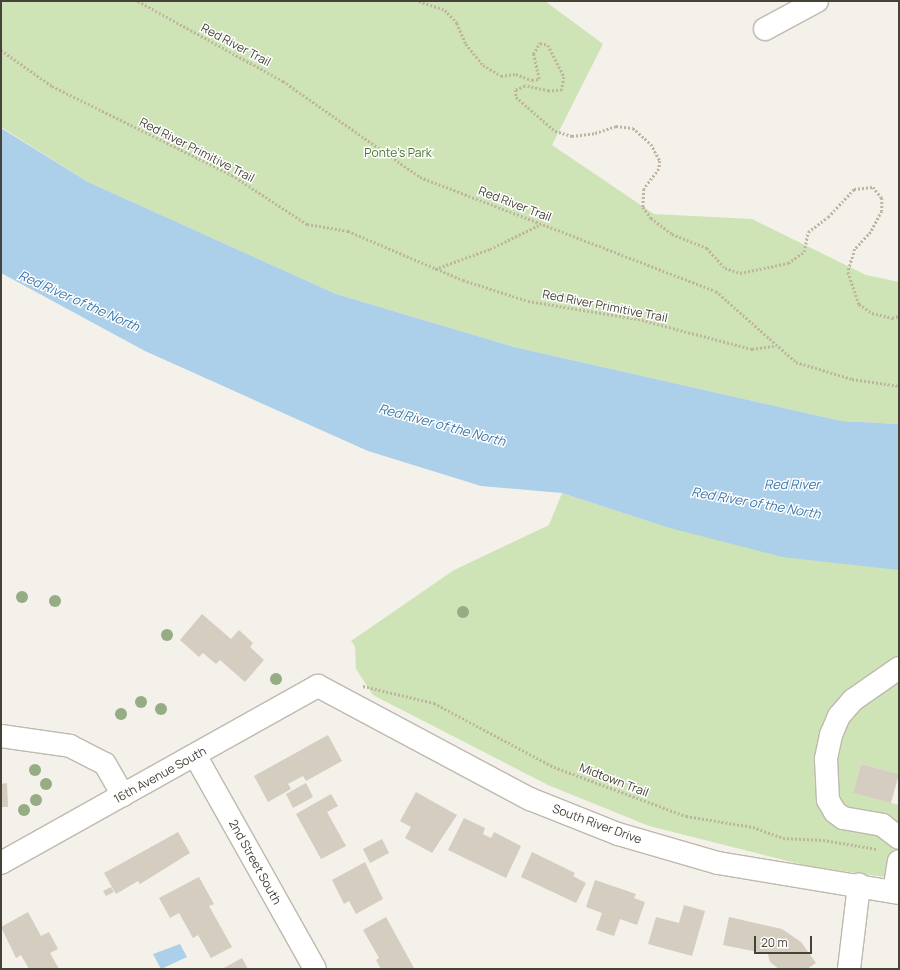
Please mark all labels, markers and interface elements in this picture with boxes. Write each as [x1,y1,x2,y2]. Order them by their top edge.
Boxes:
street label: Red River Trail [199,21,273,69]
street label: Red River Primitive Trail [137,115,257,185]
park label: Ponte's Park [364,146,432,160]
street label: Red River Trail [476,183,554,225]
water label: Red River of the North [16,267,142,335]
street label: Red River Primitive Trail [541,287,669,325]
water label: Red River of the North [377,401,507,449]
water label: Red River [764,476,820,492]
water label: Red River of the North [690,484,822,522]
street label: 16th Avenue South [111,744,209,806]
street label: Midtown Trail [577,760,651,800]
street label: South River Drive [550,801,644,847]
street label: 2nd Street South [226,817,284,907]
scale bar [756,928,814,954]
text: 20 m [761,934,788,951]

